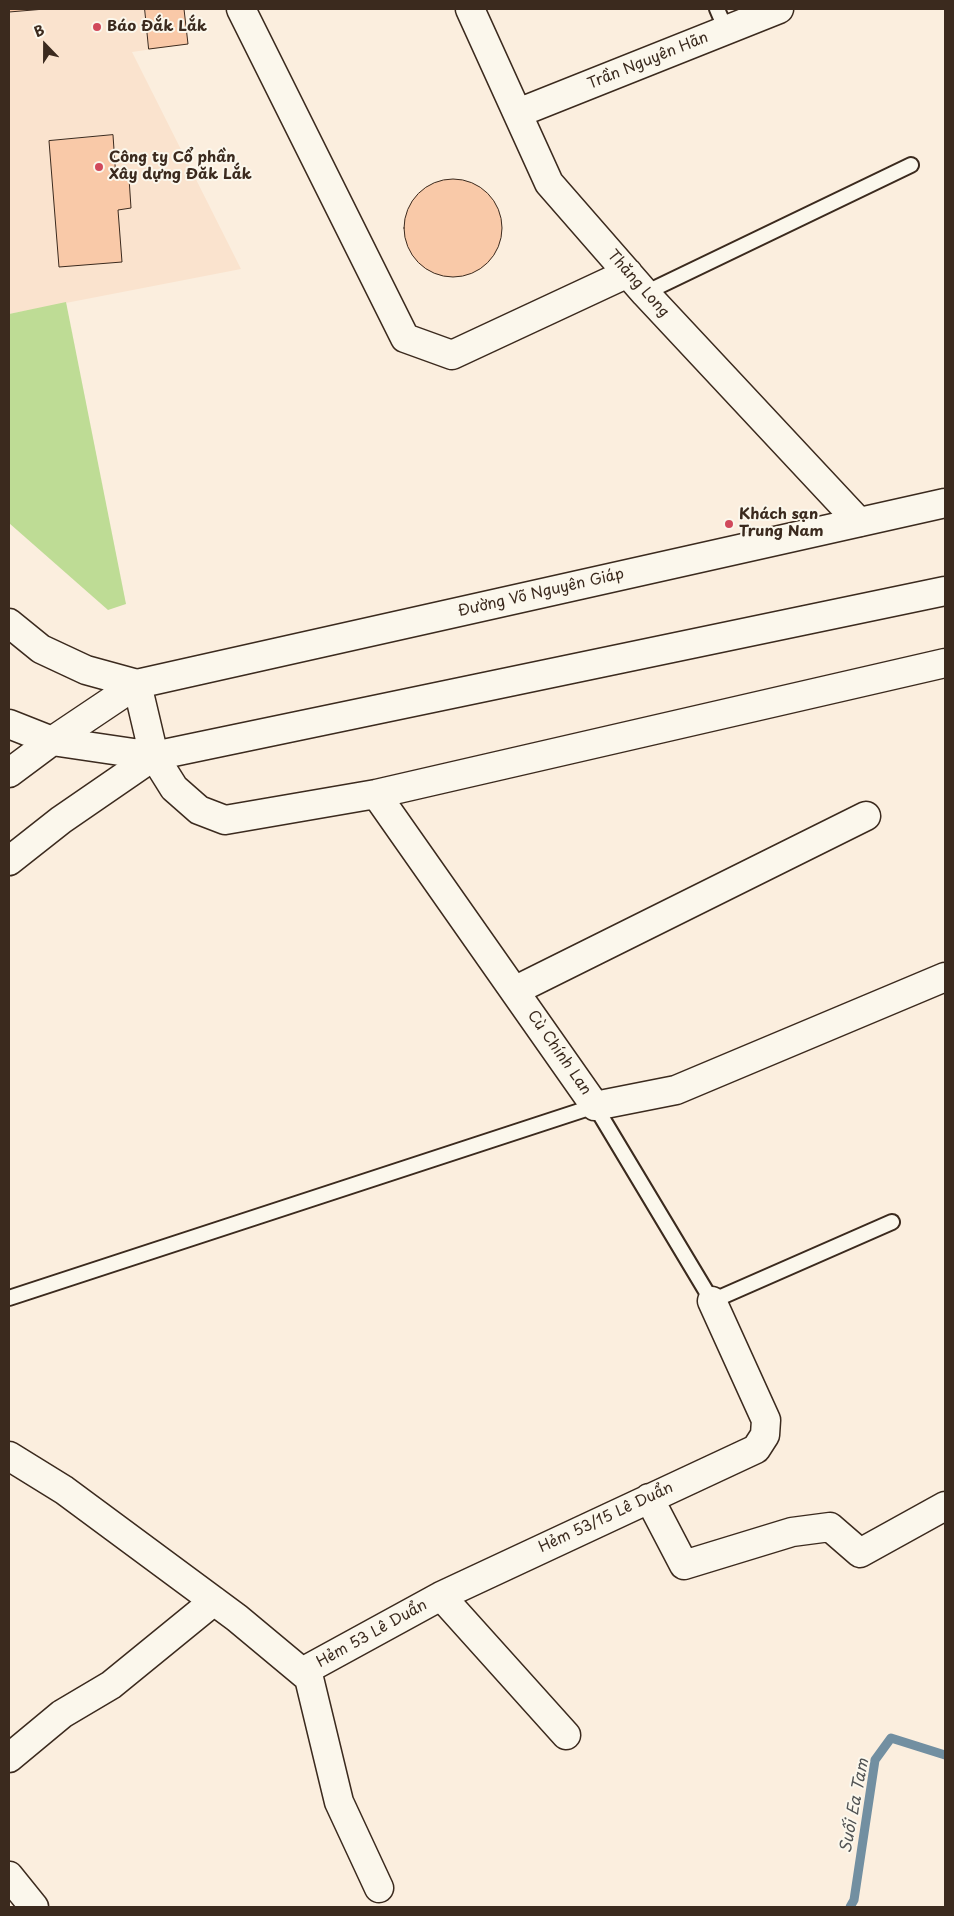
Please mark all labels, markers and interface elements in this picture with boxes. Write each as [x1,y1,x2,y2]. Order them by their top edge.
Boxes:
place label: Báo Đắk Lắk [107,18,207,36]
text: B [31,19,48,42]
north arrow [20,20,70,70]
marker: Báo Đắk Lắk [91,21,103,33]
street label: Trần Nguyên Hãn [585,29,711,93]
place label: Công ty Cổ phần Xây dựng Đăk Lắk [109,149,252,184]
marker: Công ty Cổ phần Xây dựng Đăk Lắk [93,161,105,173]
street label: Thăng Long [603,247,673,321]
place label: Khách sạn Trung Nam [739,506,824,541]
marker: Khách sạn Trung Nam [723,518,735,530]
street label: Đường Võ Nguyên Giáp [456,565,626,621]
street label: Cù Chính Lan [523,1007,595,1099]
street label: Hẻm 53/15 Lê Duẩn [536,1479,676,1557]
street label: Hẻm 53 Lê Duẩn [314,1596,430,1672]
water label: Suối Ea Tam [836,1757,874,1855]

